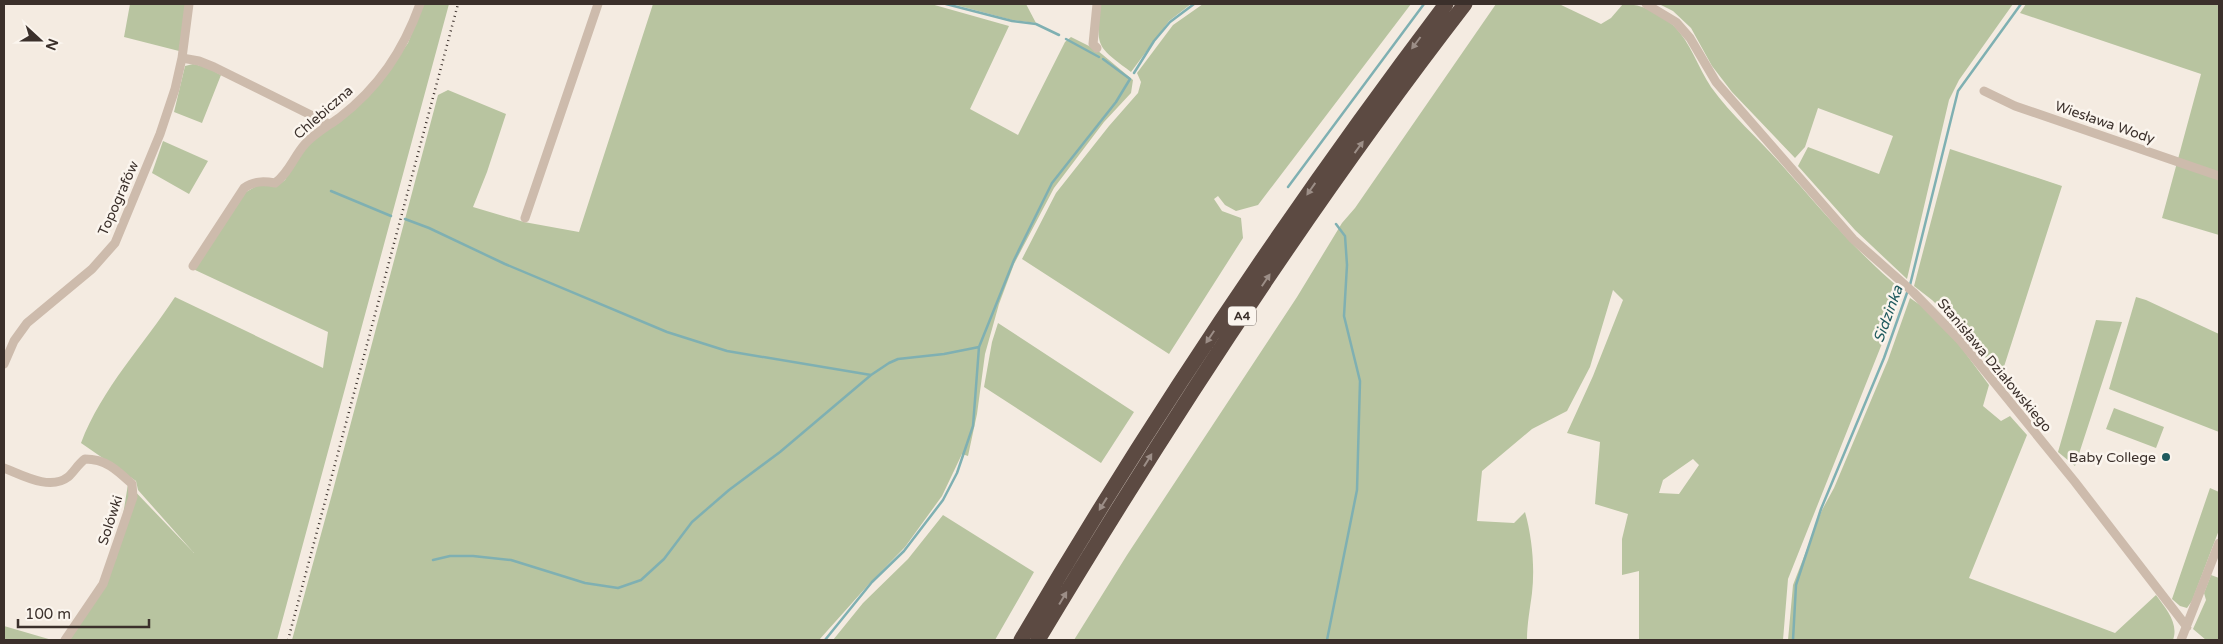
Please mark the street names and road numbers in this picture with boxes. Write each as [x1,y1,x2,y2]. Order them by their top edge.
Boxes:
street label: Chlebiczna [290,82,356,143]
street label: Wiesława Wody [2053,97,2157,148]
street label: Topografów [94,158,142,238]
street label: Stanisława Działowskiego [1934,295,2056,436]
road number: A4 [1228,306,1256,326]
street label: Solówki [94,493,126,547]

